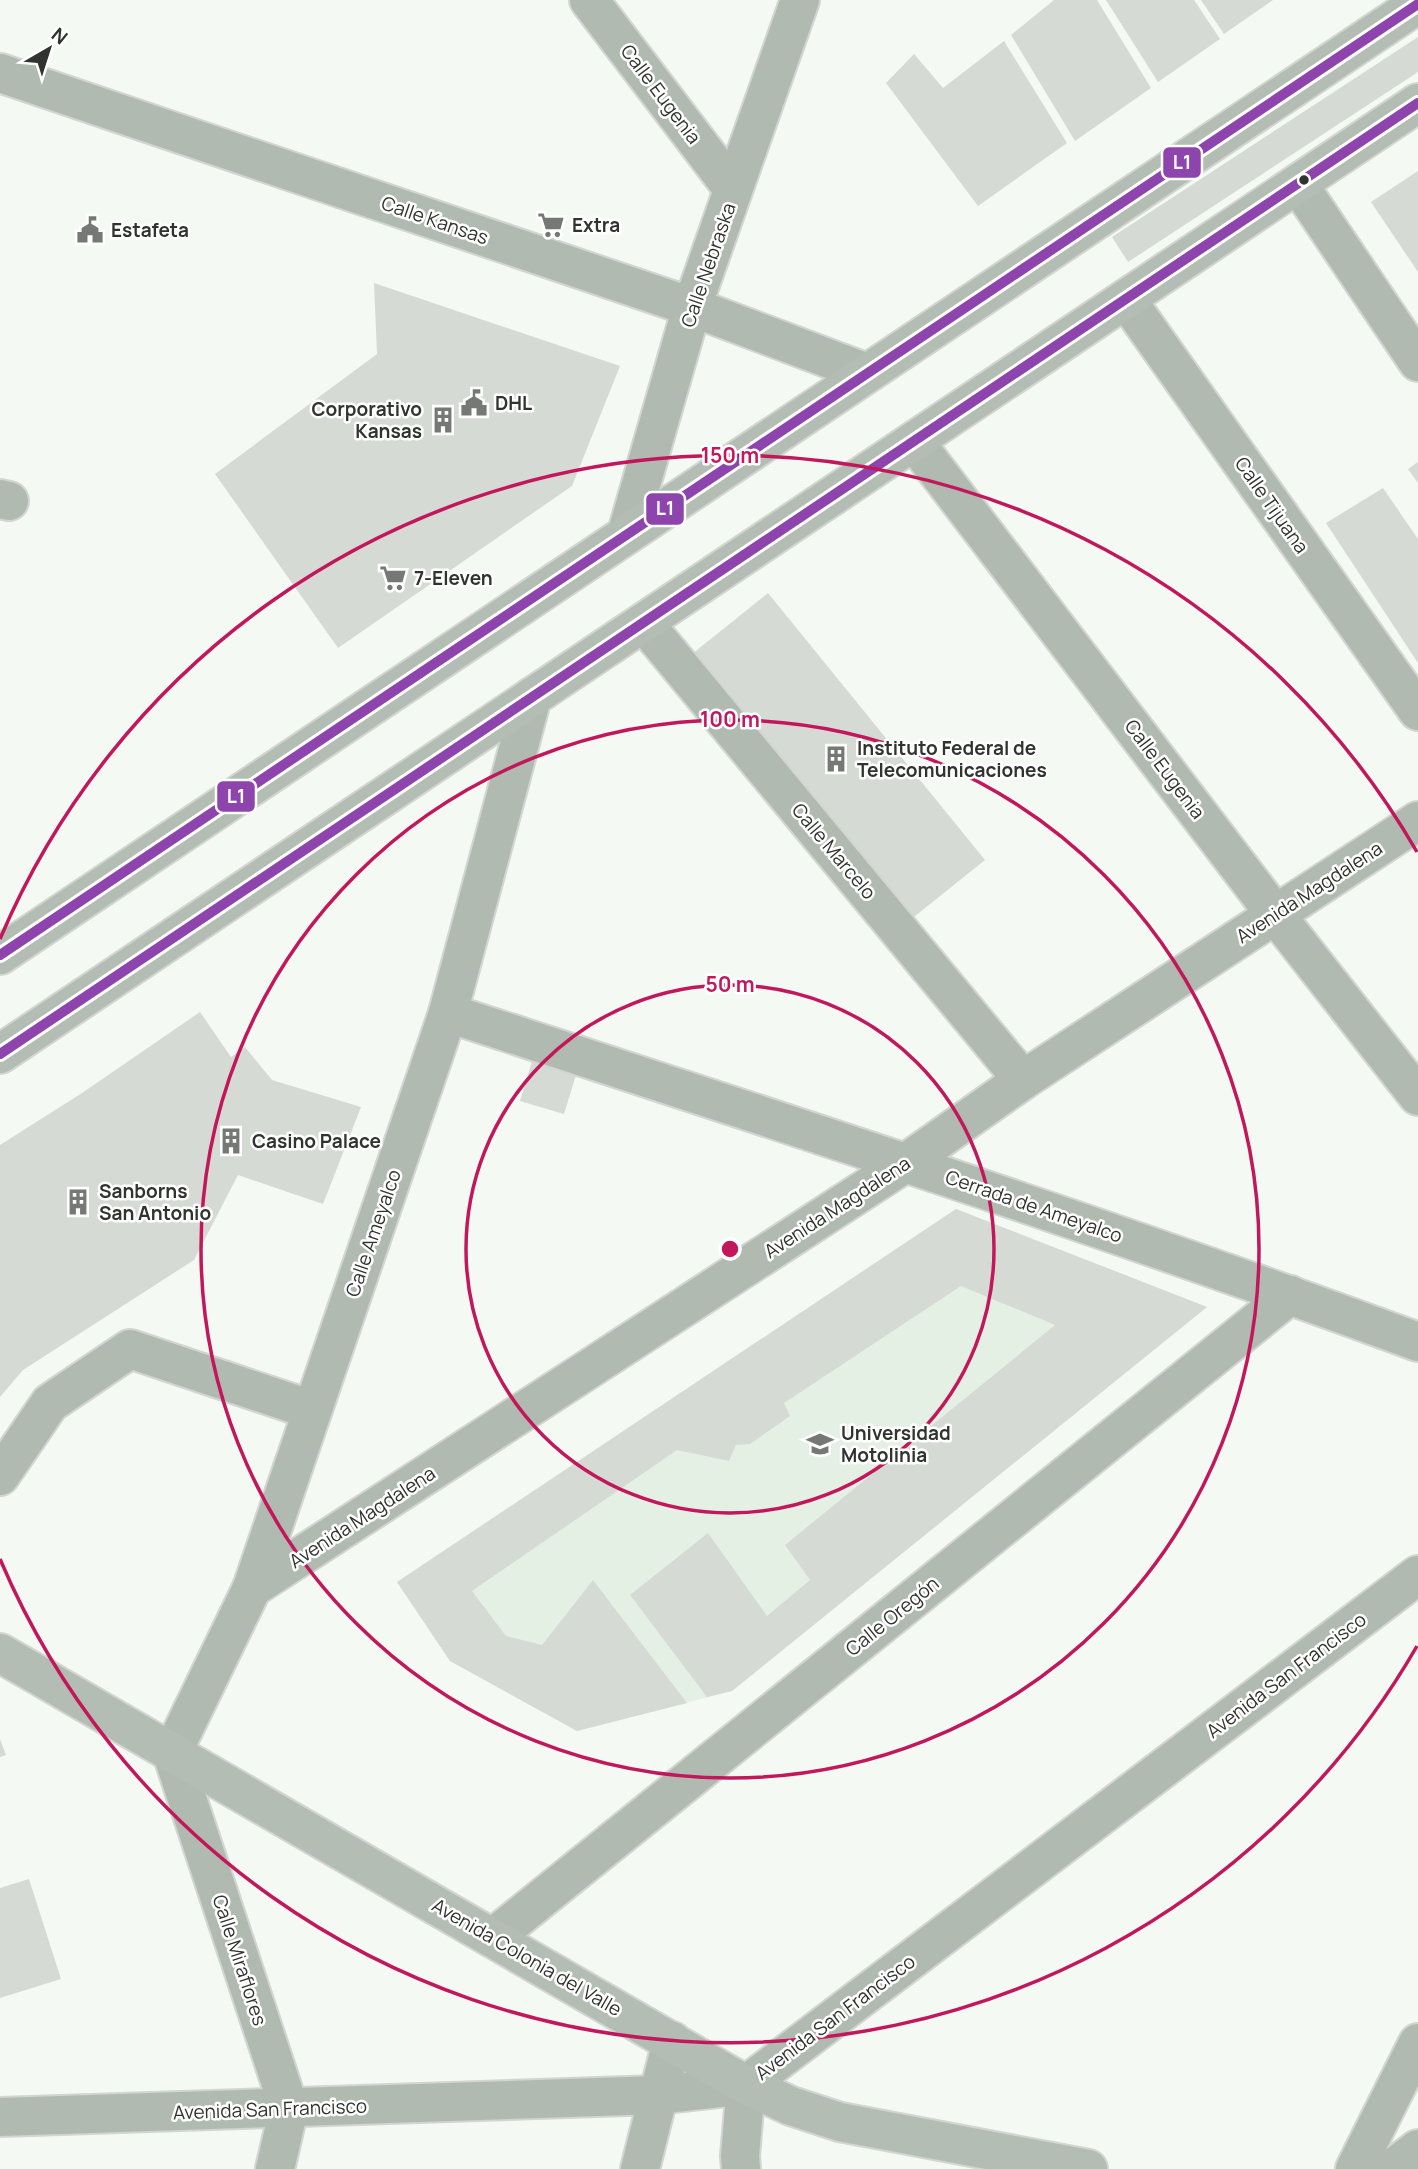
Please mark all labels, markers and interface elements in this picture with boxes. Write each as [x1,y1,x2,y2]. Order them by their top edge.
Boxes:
north arrow [14,14,84,84]
text: N [46,21,73,50]
street label: Calle Eugenia [615,39,707,149]
line badge: L1 [1162,146,1202,179]
text: L1 [1173,149,1191,175]
unlabelled marker [1297,173,1311,187]
street label: Calle Kansas [378,190,492,250]
street label: Calle Nebraska [675,199,741,331]
supermarket icon: Extra [536,210,566,240]
place label: Extra [572,212,620,238]
public building icon: Estafeta [75,215,105,245]
place label: Estafeta [111,217,189,243]
public building icon: DHL [459,388,489,418]
place label: DHL [495,390,532,416]
place label: Corporativo Kansas [311,396,422,444]
building icon: Corporativo Kansas [428,405,458,435]
text: 150 m [701,441,759,469]
street label: Calle Tijuana [1229,452,1315,558]
line badge: L1 [645,492,685,526]
text: L1 [656,495,674,521]
supermarket icon: 7-Eleven [378,563,408,593]
place label: 7-Eleven [414,565,493,591]
text: 100 m [700,705,760,733]
street label: Calle Eugenia [1119,714,1211,824]
place label: Instituto Federal de Telecomunicaciones [857,735,1047,783]
building icon: Instituto Federal de Telecomunicaciones [821,744,851,774]
line badge: L1 [216,780,256,813]
text: L1 [227,783,245,809]
street label: Calle Marcelo [786,797,882,905]
street label: Avenida Magdalena [1231,835,1387,949]
text: 50 m [705,970,755,998]
building icon: Casino Palace [216,1126,246,1156]
place label: Casino Palace [252,1128,381,1154]
street label: Avenida Magdalena [759,1150,915,1264]
street label: Cerrada de Ameyalco [942,1164,1126,1248]
street label: Calle Ameyalco [339,1166,407,1300]
place label: Sanborns San Antonio [99,1178,211,1226]
building icon: Sanborns San Antonio [63,1187,93,1217]
centre of rings [718,1237,742,1261]
place label: Universidad Motolinia [841,1420,951,1468]
school or university icon: Universidad Motolinia [805,1429,835,1459]
street label: Avenida Magdalena [284,1460,440,1574]
street label: Calle Oregón [840,1570,944,1662]
street label: Avenida San Francisco [1201,1606,1371,1744]
street label: Calle Miraflores [207,1891,273,2029]
street label: Avenida Colonia del Valle [427,1892,627,2022]
street label: Avenida San Francisco [750,1948,920,2086]
street label: Avenida San Francisco [173,2093,367,2125]

